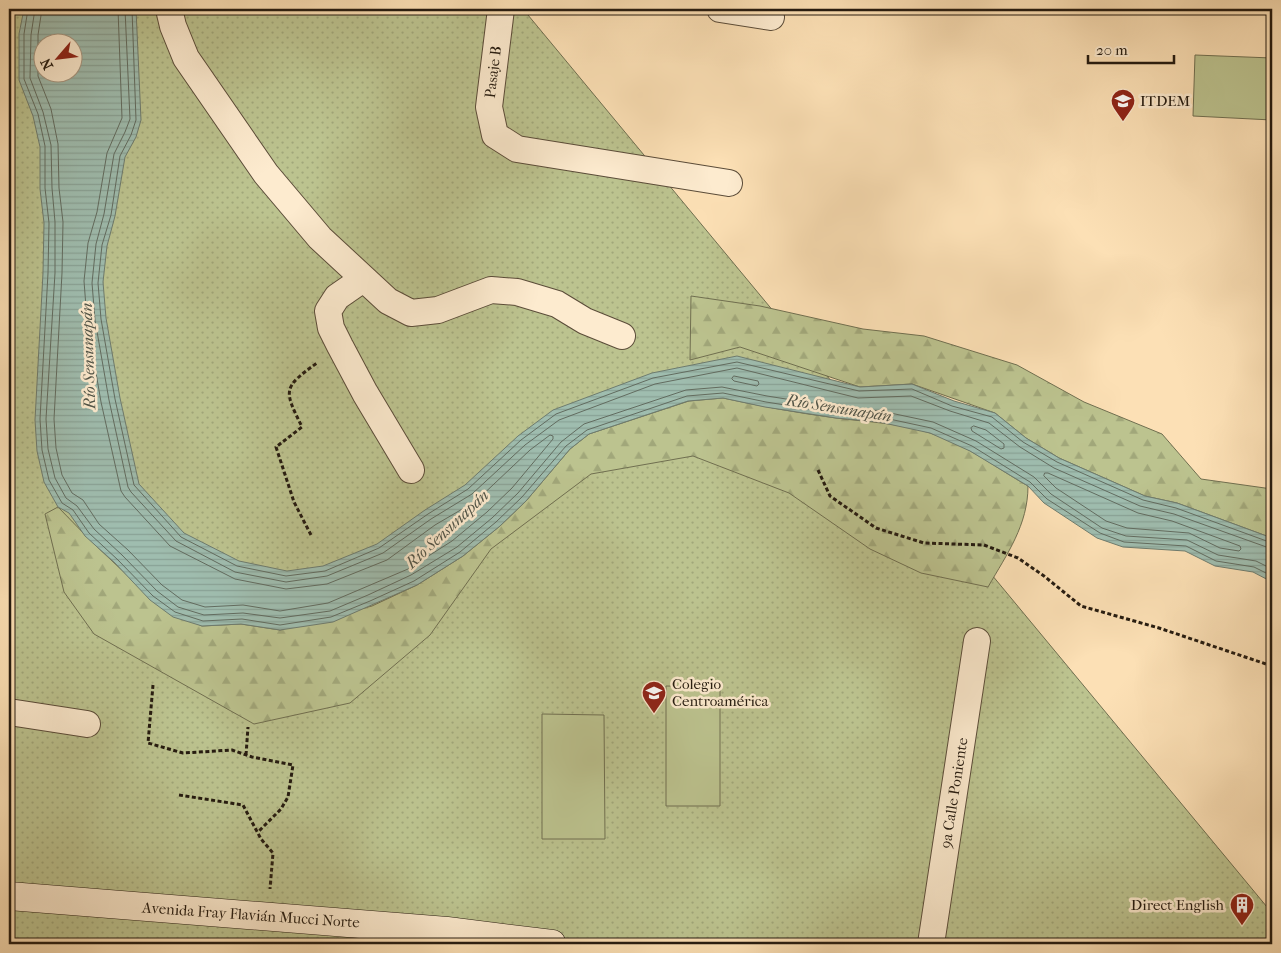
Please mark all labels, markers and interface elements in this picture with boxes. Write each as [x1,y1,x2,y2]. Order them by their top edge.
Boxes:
north arrow [32,32,82,82]
scale bar [1088,32,1175,64]
text: 20 m [1096,41,1128,59]
street label: Pasaje B [481,45,505,99]
text: N [37,55,57,73]
school or university icon: ITDEM [1110,88,1136,122]
place label: ITDEM [1140,92,1190,110]
water label: Río Sensunapán [77,302,99,410]
water label: Río Sensunapán [784,390,893,426]
water label: Río Sensunapán [401,486,492,573]
place label: Colegio Centroamérica [672,675,769,710]
school or university icon: Colegio Centroamérica [641,680,667,714]
street label: 9a Calle Poniente [936,736,972,850]
building icon: Direct English [1229,892,1255,926]
place label: Direct English [1131,896,1225,914]
street label: Avenida Fray Flavián Mucci Norte [141,898,361,932]

